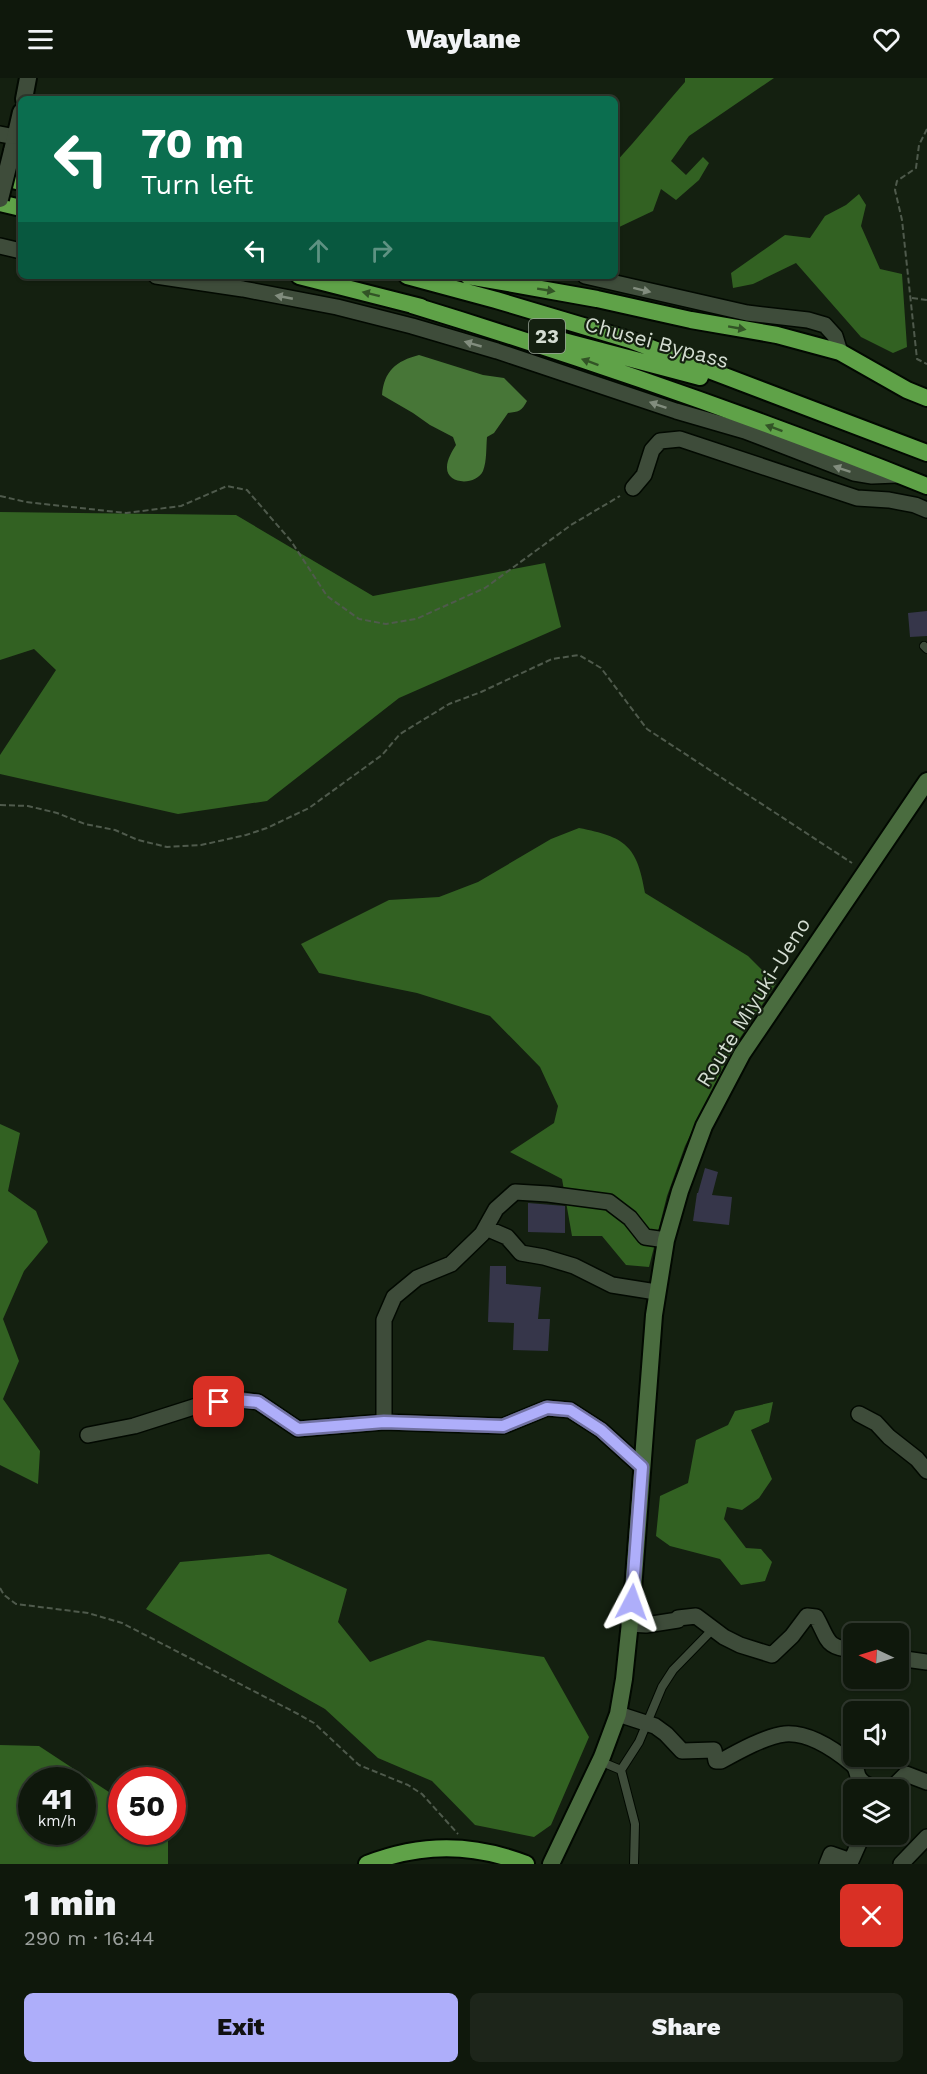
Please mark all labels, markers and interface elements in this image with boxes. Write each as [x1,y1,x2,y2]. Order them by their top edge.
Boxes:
icon: menu [24,23,57,56]
text: Waylane [406,23,521,55]
icon: heart [870,23,903,56]
text: 70 m [141,119,244,168]
icon: left [42,120,120,198]
text: Turn left [141,169,253,201]
icon: left [239,234,272,267]
icon: ahead [302,234,335,267]
icon: right [365,234,398,267]
one-way arrow [537,286,556,295]
one-way arrow [633,286,651,295]
one-way arrow [362,289,380,299]
one-way arrow [274,292,293,301]
street label: Chusei Bypass [582,311,732,373]
road number: 23 [529,319,565,353]
one-way arrow [728,324,747,333]
one-way arrow [464,339,482,348]
one-way arrow [581,357,599,367]
one-way arrow [649,399,667,409]
one-way arrow [765,422,783,432]
one-way arrow [833,464,851,473]
street label: Route Miyuki-Ueno [691,913,815,1091]
pin [193,1376,244,1427]
icon: arrive [202,1385,235,1418]
position arrow [600,1570,664,1634]
north arrow [843,1623,909,1689]
map controls [843,1623,909,1845]
button: sound [843,1701,909,1767]
speed limit sign: 50 [108,1767,186,1845]
button: layers [843,1779,909,1845]
text: 41 [41,1781,73,1816]
text: km/h [38,1812,76,1830]
text: 1 min [24,1882,117,1924]
button: close [840,1884,903,1947]
text: 290 m · 16:44 [24,1926,154,1950]
button: Exit [24,1993,458,2062]
button: Share [470,1993,903,2062]

